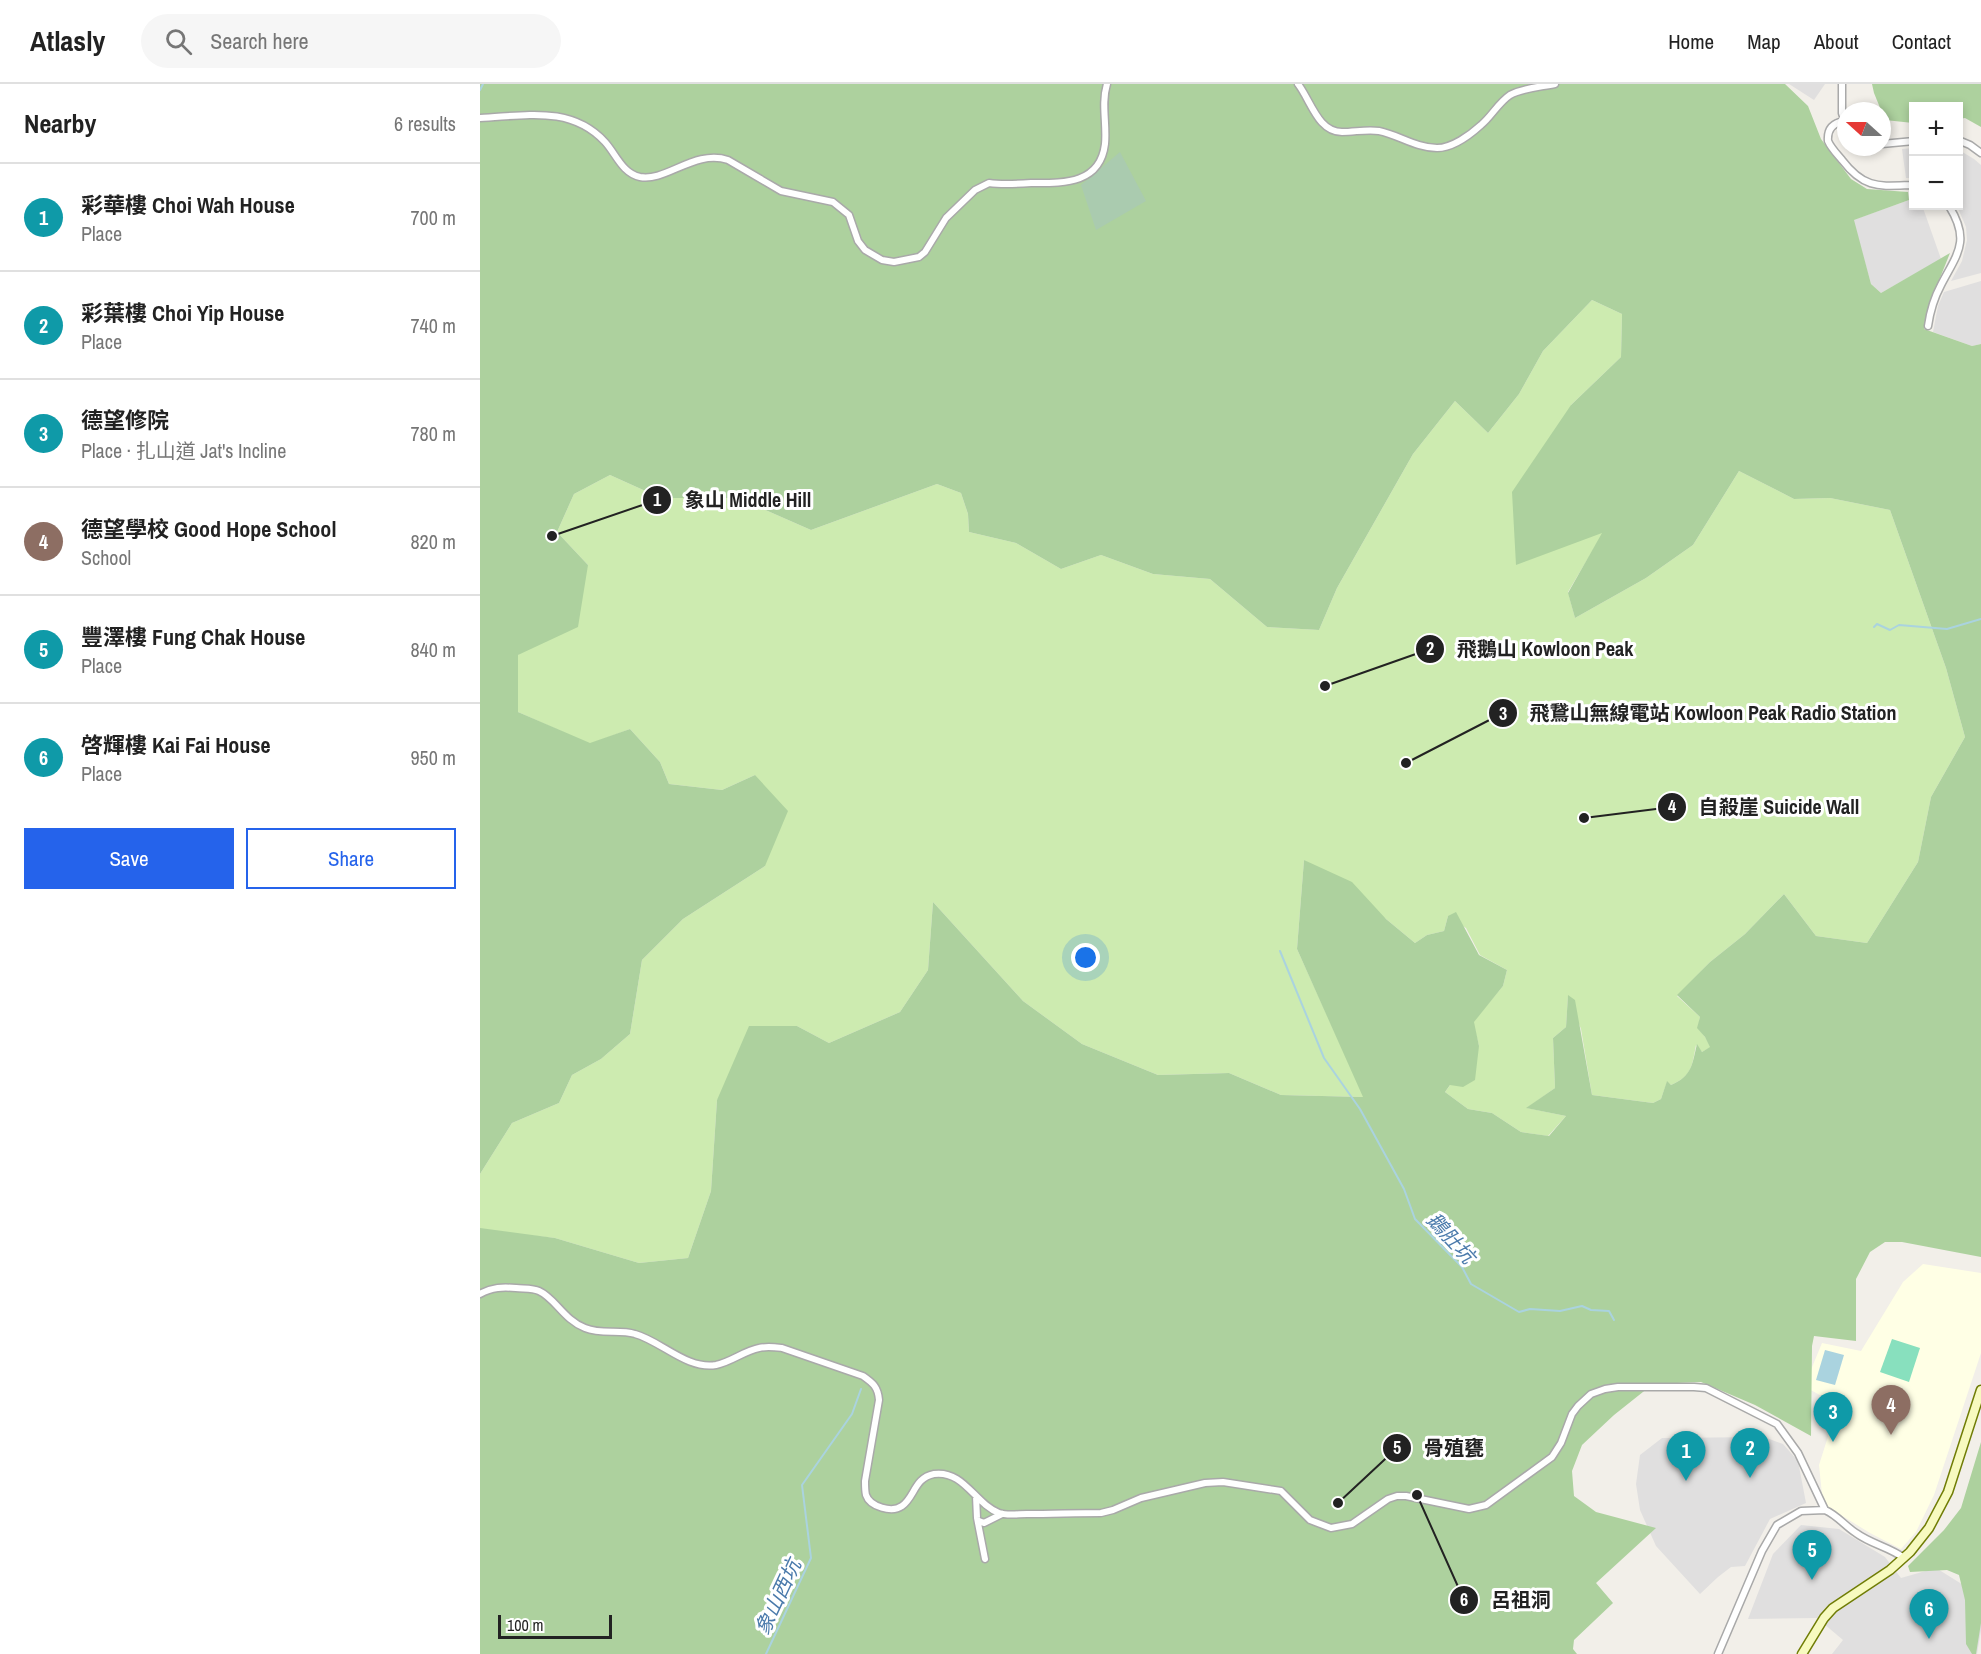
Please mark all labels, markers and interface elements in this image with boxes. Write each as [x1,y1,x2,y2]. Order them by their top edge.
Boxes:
search box [141,14,561,68]
text: Atlasly [30,22,105,60]
icon: search [162,25,195,58]
text: Search here [210,26,309,56]
text: Home [1668,27,1714,56]
text: Map [1747,27,1781,56]
text: About [1814,27,1859,56]
text: Contact [1892,27,1951,56]
north arrow [1837,102,1891,156]
map controls [1909,102,1963,210]
button: + [1909,102,1963,156]
text: Nearby [24,106,96,141]
text: 6 results [394,110,456,137]
button: − [1909,156,1963,210]
text: 彩華樓 Choi Wah House [81,190,295,220]
text: 1 [39,204,48,231]
text: 700 m [410,204,456,231]
text: Place [81,220,122,247]
text: 彩葉樓 Choi Yip House [81,298,284,328]
text: 2 [39,312,48,339]
text: 740 m [410,312,456,339]
text: Place [81,328,122,355]
text: 德望修院 [81,405,169,435]
text: 3 [39,420,48,447]
text: 780 m [410,420,456,447]
text: Place · 扎山道 Jat's Incline [81,437,286,464]
callout: 象山 Middle Hill [642,481,823,519]
text: 象山 Middle Hill [685,486,811,513]
text: 1 [653,487,662,512]
text: 德望學校 Good Hope School [81,514,336,544]
text: 4 [39,528,48,555]
text: 820 m [410,528,456,555]
text: School [81,544,131,571]
text: 豐澤樓 Fung Chak House [81,622,305,652]
callout: 飛鵝山 Kowloon Peak [1415,630,1646,668]
text: 飛鵝山 Kowloon Peak [1457,635,1634,662]
text: 5 [39,636,48,663]
text: 840 m [410,636,456,663]
text: 2 [1426,636,1434,661]
text: Place [81,652,122,679]
callout: 飛鵞山無線電站 Kowloon Peak Radio Station [1488,694,1909,732]
text: 飛鵞山無線電站 Kowloon Peak Radio Station [1530,699,1896,726]
text: 3 [1499,701,1507,726]
text: 啓輝樓 Kai Fai House [81,730,270,760]
text: 6 [39,744,48,771]
text: 950 m [410,744,456,771]
text: Place [81,760,122,787]
callout: 自殺崖 Suicide Wall [1657,788,1871,826]
text: 自殺崖 Suicide Wall [1699,793,1859,820]
text: 4 [1668,794,1677,819]
button: Save [24,828,234,889]
button: Share [246,828,456,889]
your location [1071,943,1100,972]
water label: 鵝肚坑 [1421,1206,1483,1271]
pin: 4 [1872,1386,1910,1435]
pin: 3 [1814,1392,1852,1442]
pin: 2 [1730,1428,1770,1478]
callout: 骨殖甕 [1382,1429,1496,1467]
pin: 1 [1666,1432,1706,1481]
text: 骨殖甕 [1424,1434,1484,1461]
text: 5 [1393,1435,1401,1460]
pin: 5 [1792,1530,1832,1580]
water label: 象山西坑 [748,1552,808,1639]
callout: 呂祖洞 [1449,1581,1563,1619]
text: 呂祖洞 [1491,1586,1551,1613]
text: 6 [1460,1587,1468,1612]
pin: 6 [1910,1590,1948,1639]
scale bar [498,1612,612,1640]
text: 100 m [507,1614,543,1636]

